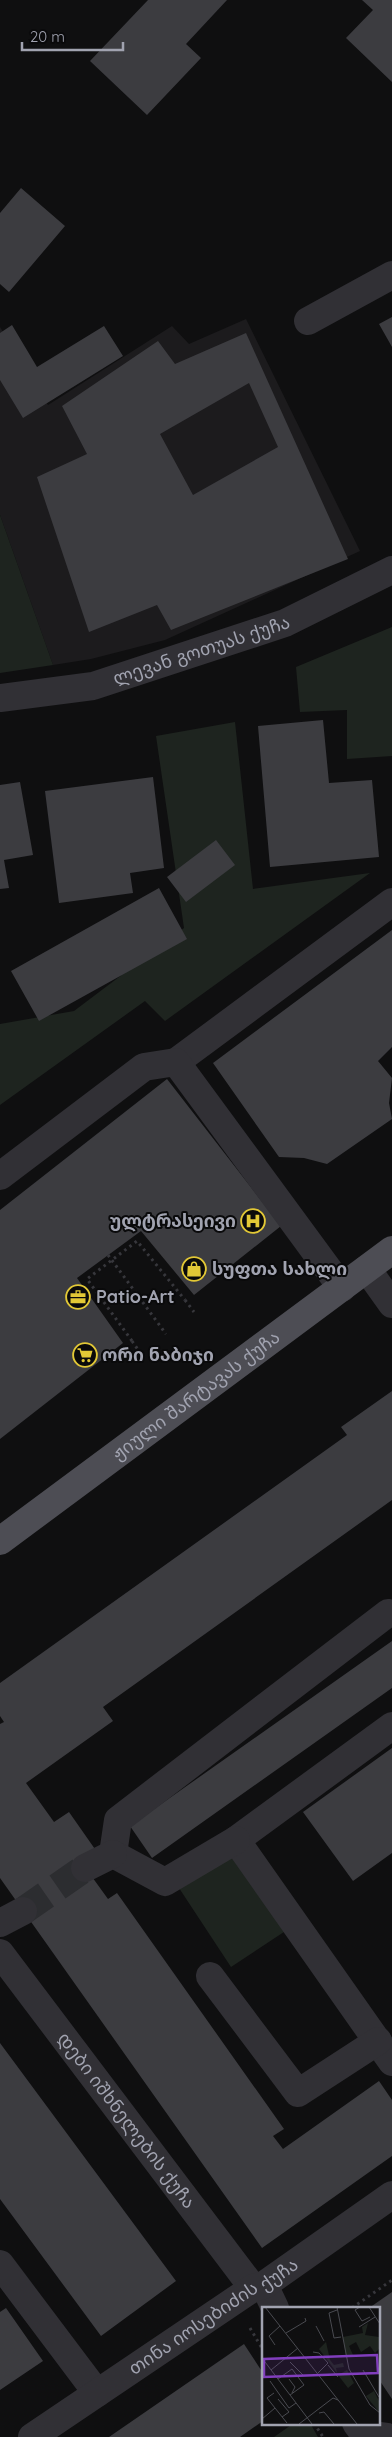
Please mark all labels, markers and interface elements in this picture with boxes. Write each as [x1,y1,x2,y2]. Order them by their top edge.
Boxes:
scale bar [22,20,124,52]
text: 20 m [30,27,65,46]
street label: ლევან გოთუას ქუჩა [110,610,293,690]
hospital icon: ულტრასეივი [240,1208,266,1234]
place label: ულტრასეივი [110,1209,236,1232]
shop icon: სუფთა სახლი [181,1256,207,1282]
place label: სუფთა სახლი [212,1257,347,1280]
office icon: Patio-Art [65,1284,91,1310]
place label: Patio-Art [96,1285,175,1308]
street label: ჟიული შარტავას ქუჩა [107,1325,284,1465]
supermarket icon: ორი ნაბიჯი [72,1342,98,1368]
place label: ორი ნაბიჯი [102,1343,214,1366]
street label: დები იშხნელების ქუჩა [53,2028,201,2213]
street label: თინა იოსებიძის ქუჩა [124,2253,302,2380]
inset map [262,2307,380,2424]

